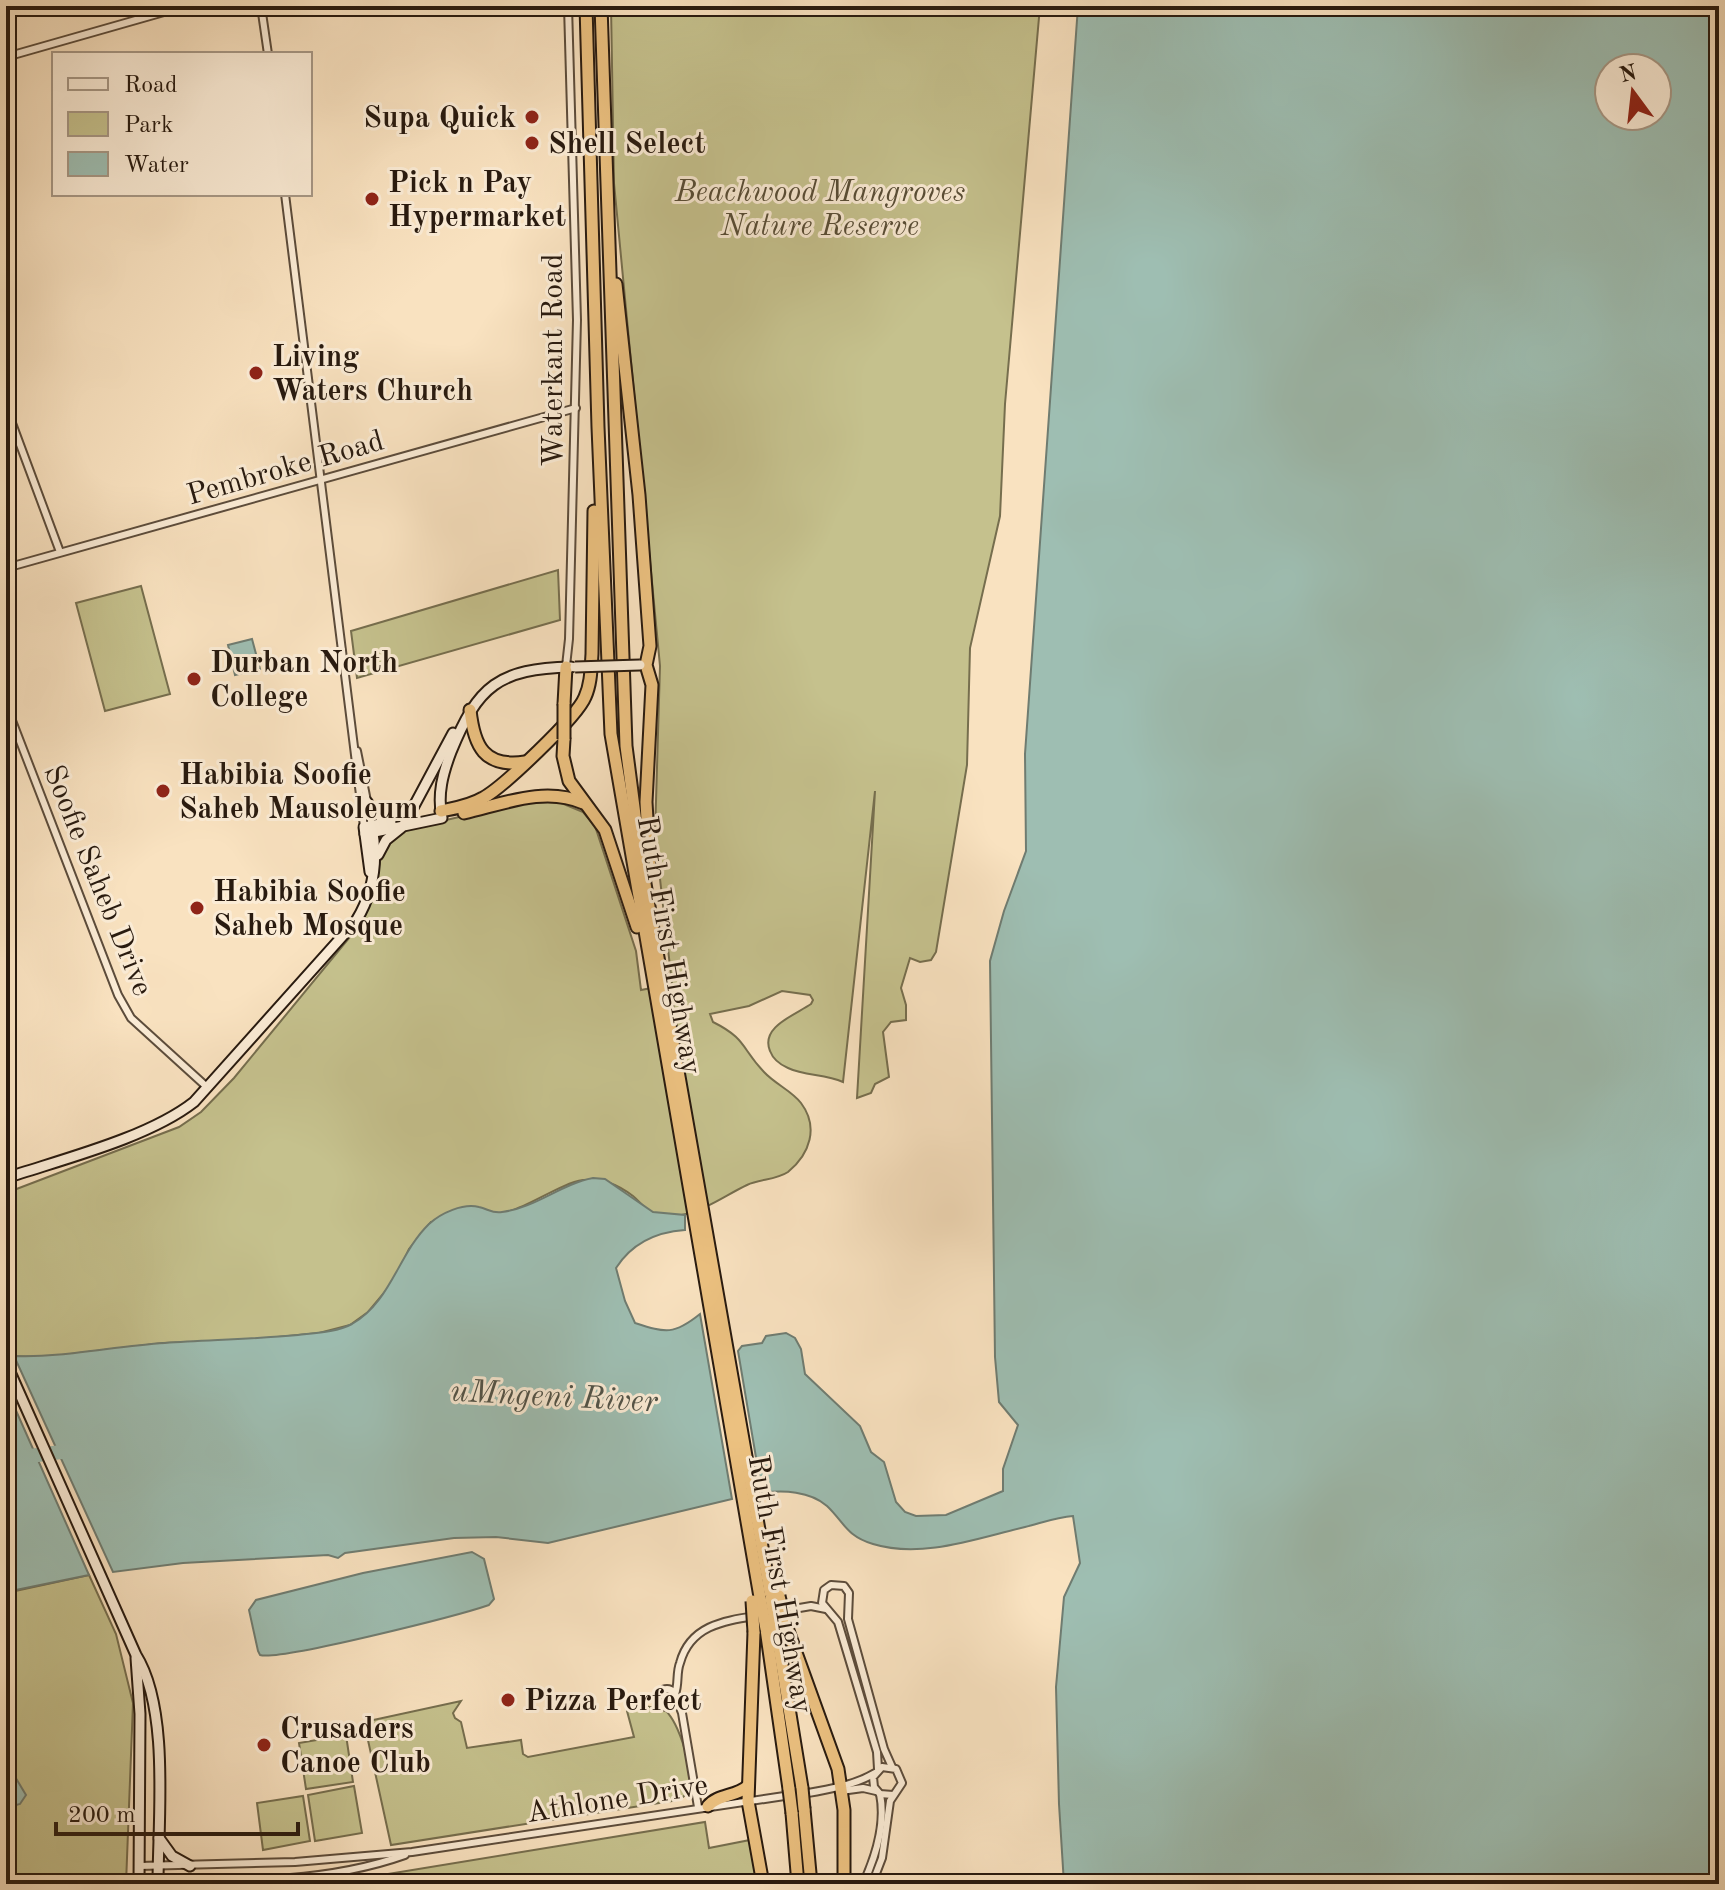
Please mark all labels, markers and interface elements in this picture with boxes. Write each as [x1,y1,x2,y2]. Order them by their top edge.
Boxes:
legend [52,52,312,196]
north arrow [1593,52,1673,132]
text: N [1617,62,1639,87]
text: Road [124,74,177,98]
place label: Supa Quick [363,104,516,134]
marker: Supa Quick [523,108,541,126]
text: Park [124,114,173,138]
place label: Shell Select [548,130,706,160]
marker: Shell Select [523,134,541,152]
text: Water [124,154,189,178]
place label: Pick n Pay Hypermarket [388,169,566,233]
park label: Beachwood Mangroves Nature Reserve [674,178,965,242]
marker: Pick n Pay Hypermarket [363,190,381,208]
street label: Waterkant Road [539,253,569,467]
place label: Living Waters Church [272,343,473,407]
marker: Living Waters Church [247,364,265,382]
street label: Pembroke Road [184,426,388,511]
place label: Durban North College [210,649,398,713]
marker: Durban North College [185,670,203,688]
street label: Soofie Saheb Drive [37,761,157,1000]
place label: Habibia Soofie Saheb Mausoleum [179,761,418,825]
marker: Habibia Soofie Saheb Mausoleum [154,782,172,800]
street label: Ruth First Highway [630,814,706,1077]
place label: Habibia Soofie Saheb Mosque [213,878,406,942]
marker: Habibia Soofie Saheb Mosque [188,899,206,917]
water label: uMngeni River [449,1377,659,1419]
street label: Ruth First Highway [741,1453,817,1716]
place label: Pizza Perfect [524,1687,702,1717]
marker: Pizza Perfect [499,1691,517,1709]
place label: Crusaders Canoe Club [280,1715,431,1779]
marker: Crusaders Canoe Club [255,1736,273,1754]
street label: Athlone Drive [525,1771,710,1829]
scale bar [56,1786,298,1836]
text: 200 m [68,1804,136,1828]

